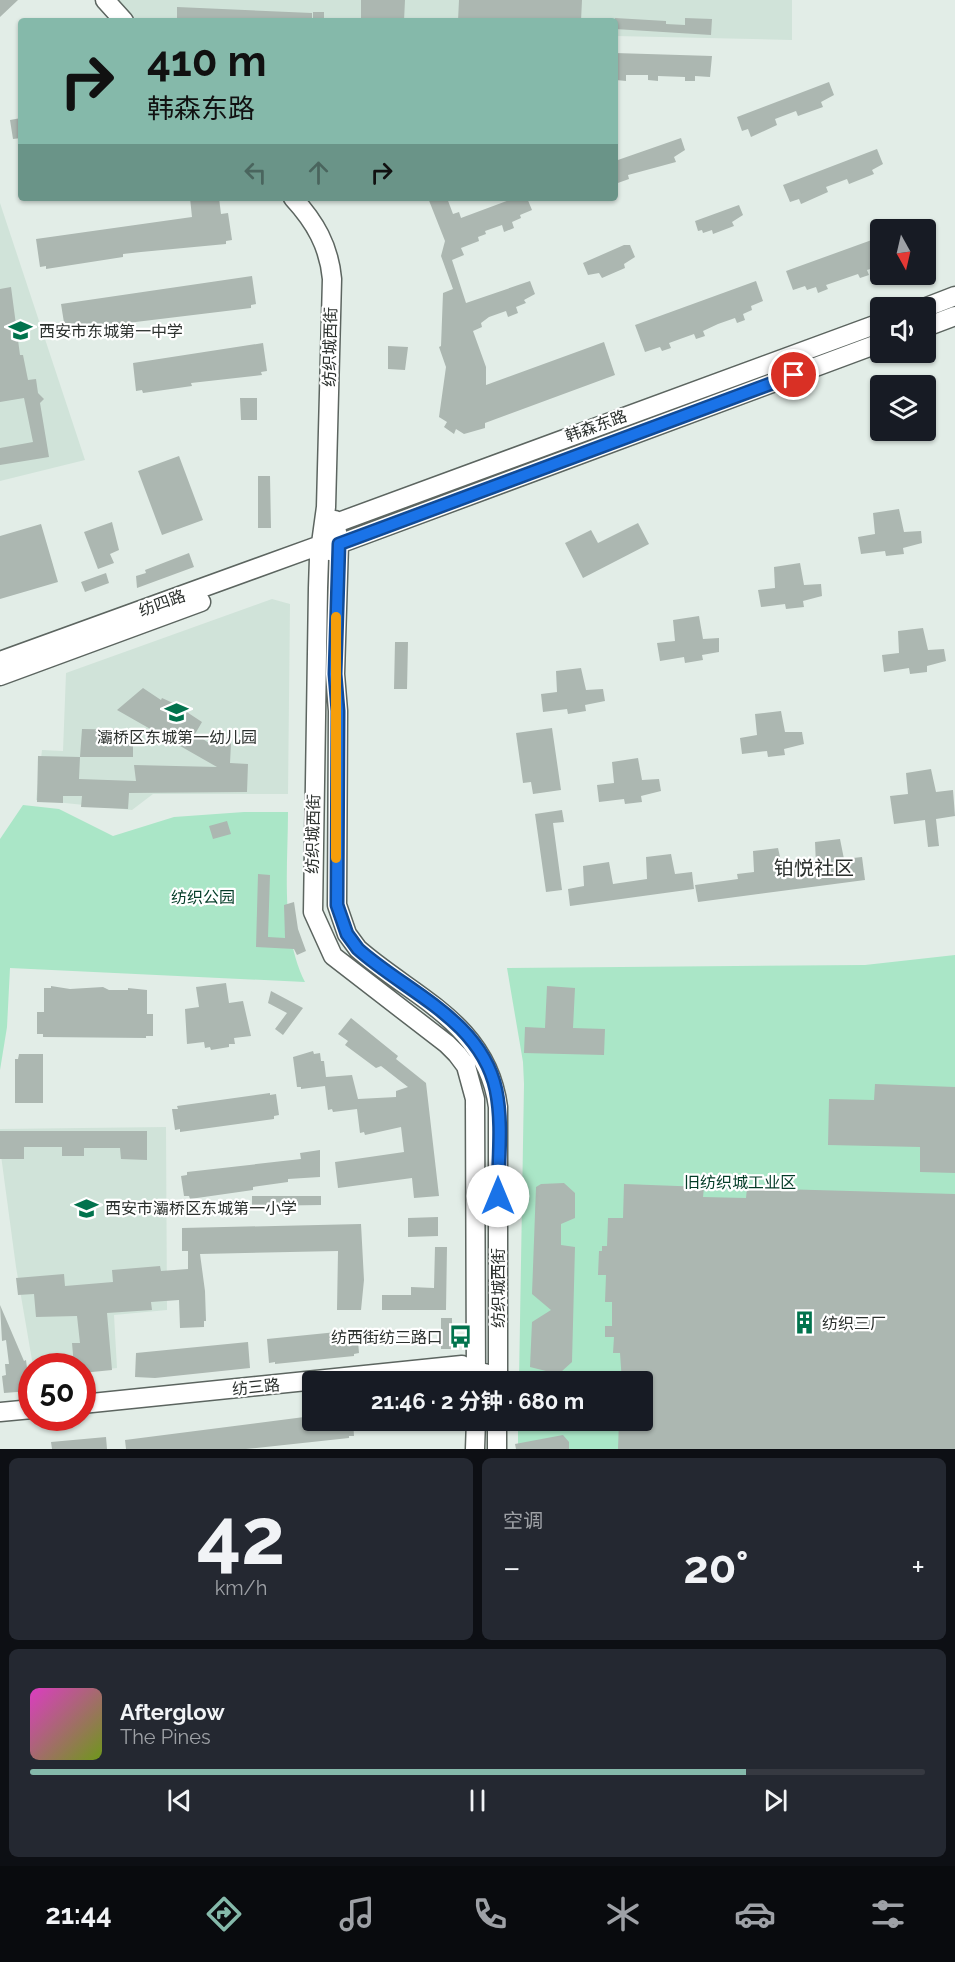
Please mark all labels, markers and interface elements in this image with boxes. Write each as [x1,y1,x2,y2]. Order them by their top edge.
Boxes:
text: 410 m [147,37,267,86]
icon: right [48,42,126,120]
text: 韩森东路 [147,93,255,124]
icon: left [239,156,272,189]
icon: ahead [302,156,335,189]
icon: right [365,156,398,189]
north arrow [870,219,936,285]
map controls [870,219,936,441]
button: sound [870,297,936,363]
street label: 纺织城西街 [320,307,340,387]
school or university icon: 西安市东城第一中学 [8,318,34,344]
place label: 西安市东城第一中学 [39,322,183,341]
pin [768,349,819,400]
icon: arrive [777,358,810,391]
button: layers [870,375,936,441]
street label: 韩森东路 [563,406,629,446]
street label: 纺四路 [136,586,188,620]
school or university icon: 灞桥区东城第一幼儿园 [164,699,190,725]
place label: 灞桥区东城第一幼儿园 [97,728,257,747]
street label: 纺织城西街 [303,794,323,874]
district label: 铂悦社区 [774,856,854,880]
park label: 纺织公园 [171,888,235,907]
position arrow [466,1164,530,1228]
park label: 旧纺织城工业区 [684,1173,796,1192]
school or university icon: 西安市灞桥区东城第一小学 [74,1195,100,1221]
place label: 西安市灞桥区东城第一小学 [105,1199,297,1218]
street label: 纺织城西街 [489,1248,508,1328]
building icon: 纺织三厂 [791,1310,817,1336]
place label: 纺织三厂 [822,1314,886,1333]
bus stop icon: 纺西街纺三路口 [448,1324,474,1350]
place label: 纺西街纺三路口 [331,1328,443,1347]
speed limit sign: 50 [18,1353,96,1431]
street label: 纺三路 [231,1375,281,1399]
text: 21:46 · 2 分钟 · 680 m [371,1388,584,1414]
text: 42 [197,1491,285,1582]
text: 空调 [503,1509,543,1533]
text: 20° [683,1541,749,1594]
text: − [503,1548,521,1587]
text: + [911,1548,925,1587]
text: km/h [215,1576,267,1600]
text: Afterglow [120,1699,225,1725]
text: The Pines [120,1725,211,1749]
icon: previous [163,1784,196,1817]
icon: pause [461,1784,494,1817]
icon: next [759,1784,792,1817]
icon: directions [203,1893,245,1935]
icon: music [336,1893,378,1935]
icon: phone [469,1893,511,1935]
icon: climate [602,1893,644,1935]
icon: car [734,1893,776,1935]
icon: filters [867,1893,909,1935]
text: 21:44 [45,1899,112,1930]

